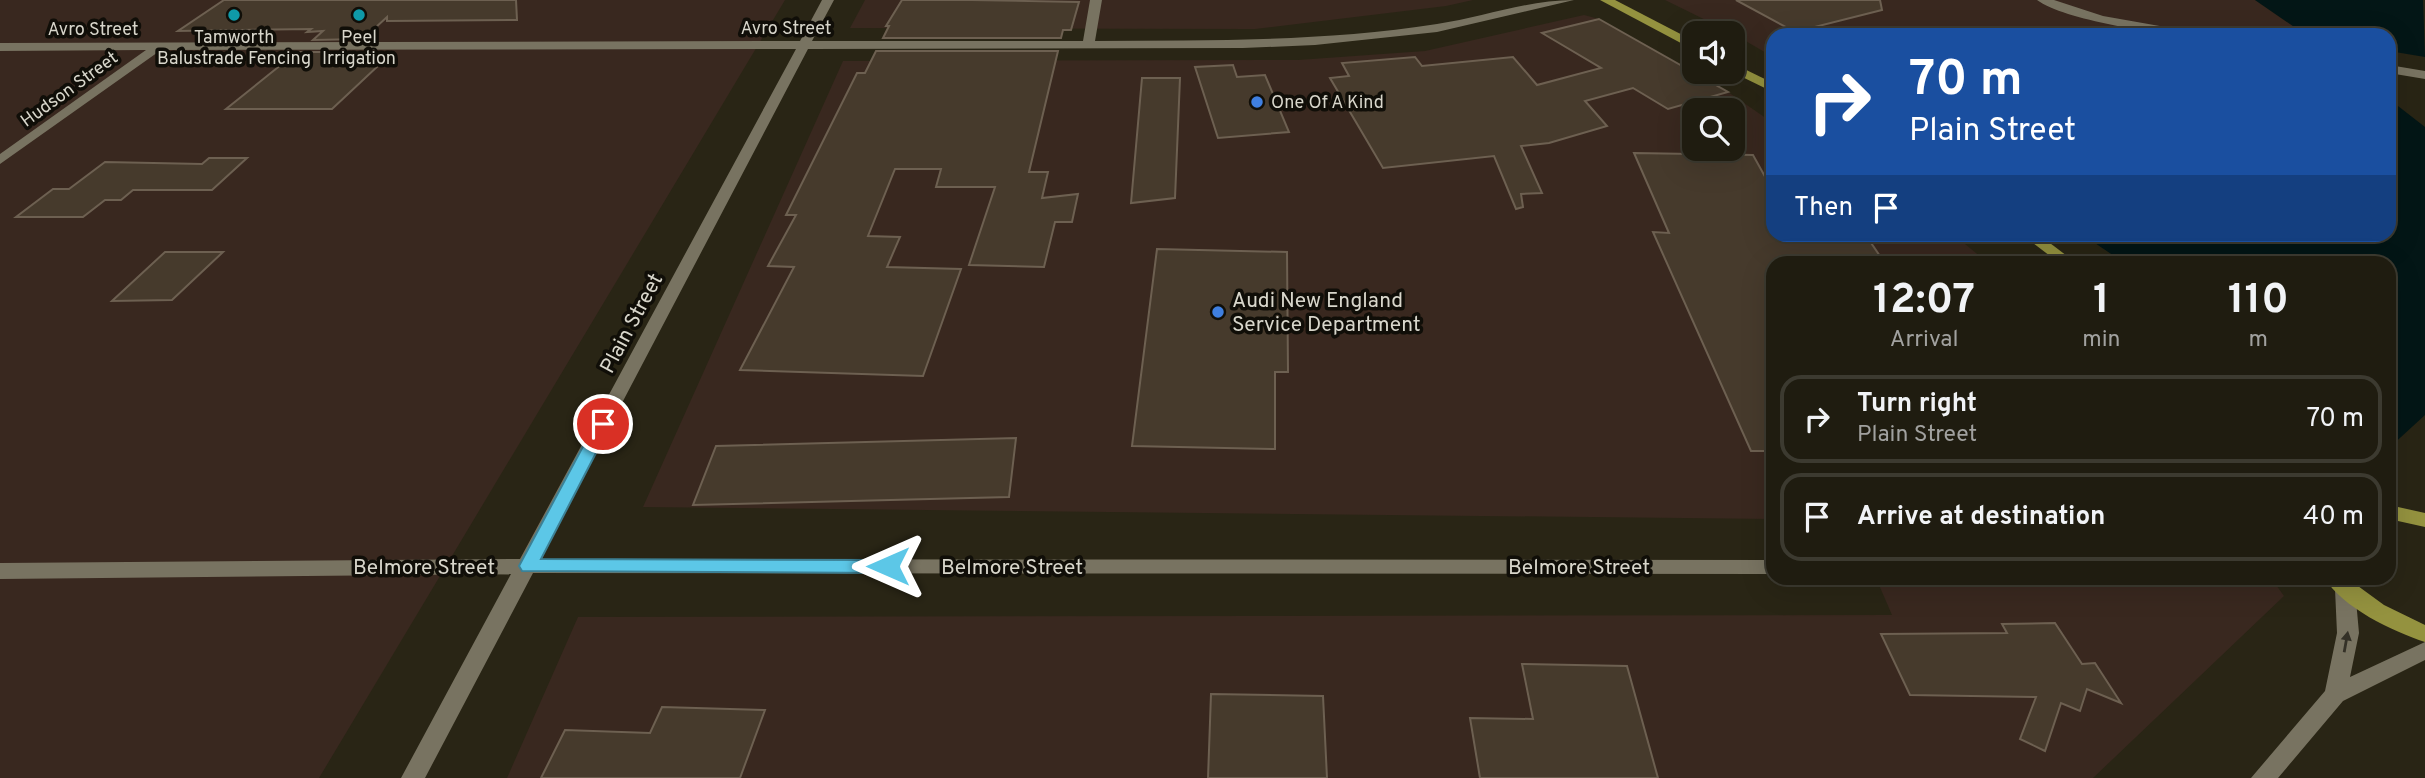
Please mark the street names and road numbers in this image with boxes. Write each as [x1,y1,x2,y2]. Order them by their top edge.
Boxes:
street label: Avro Street [740,18,832,41]
street label: Avro Street [47,19,139,42]
street label: Hudson Street [17,47,123,133]
street label: Plain Street [595,269,670,378]
street label: Belmore Street [353,555,495,582]
street label: Belmore Street [941,555,1083,582]
street label: Belmore Street [1508,555,1650,582]

